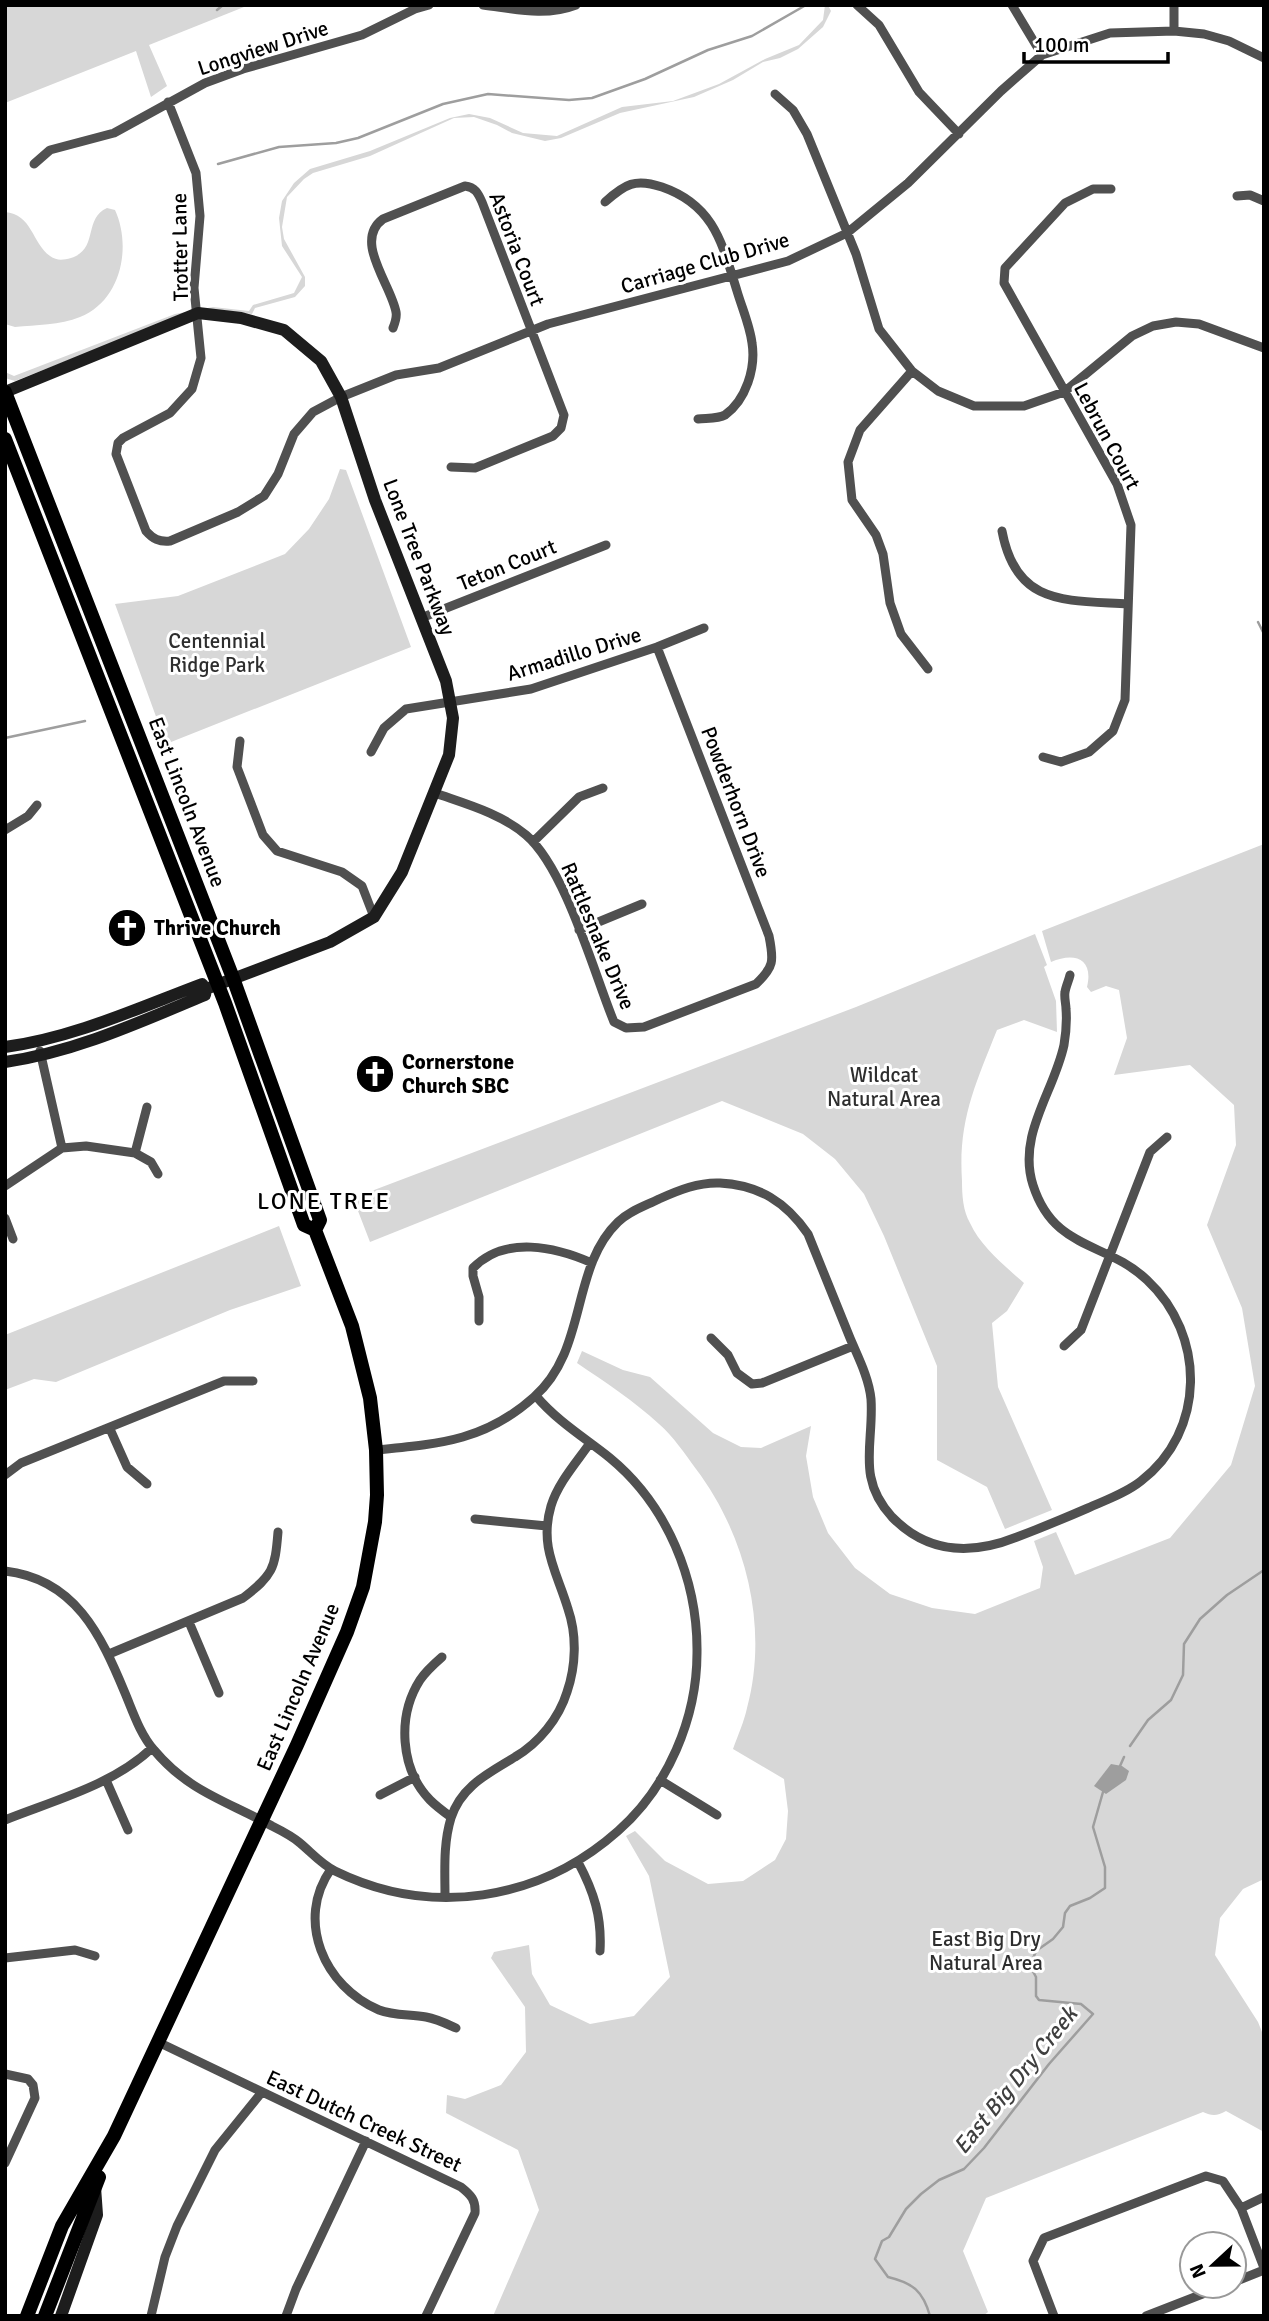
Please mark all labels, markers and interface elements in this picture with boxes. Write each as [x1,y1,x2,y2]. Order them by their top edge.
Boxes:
street label: Longview Drive [194,15,332,81]
scale bar [1024,21,1168,65]
text: 100 m [1034,32,1089,58]
street label: Astoria Court [483,189,551,309]
street label: Trotter Lane [166,193,194,301]
street label: Carriage Club Drive [618,226,792,300]
street label: Lebrun Court [1068,378,1146,494]
street label: Lone Tree Parkway [377,475,461,639]
street label: Teton Court [454,534,560,596]
street label: Armadillo Drive [504,621,644,687]
park label: Centennial Ridge Park [168,628,266,678]
street label: East Lincoln Avenue [143,713,231,891]
street label: Powderhorn Drive [695,723,777,881]
street label: Rattlesnake Drive [555,858,641,1014]
church icon: Thrive Church [106,907,148,949]
place label: Thrive Church [154,915,281,941]
place label: Cornerstone Church SBC [402,1049,514,1099]
church icon: Cornerstone Church SBC [354,1053,396,1095]
park label: Wildcat Natural Area [827,1062,941,1112]
district label: LONE TREE [257,1186,391,1216]
street label: East Lincoln Avenue [251,1599,345,1775]
park label: East Big Dry Natural Area [929,1926,1043,1976]
water label: East Big Dry Creek [947,1999,1085,2160]
street label: East Dutch Creek Street [262,2064,466,2178]
north arrow [1178,2230,1248,2300]
text: N [1185,2260,1212,2282]

